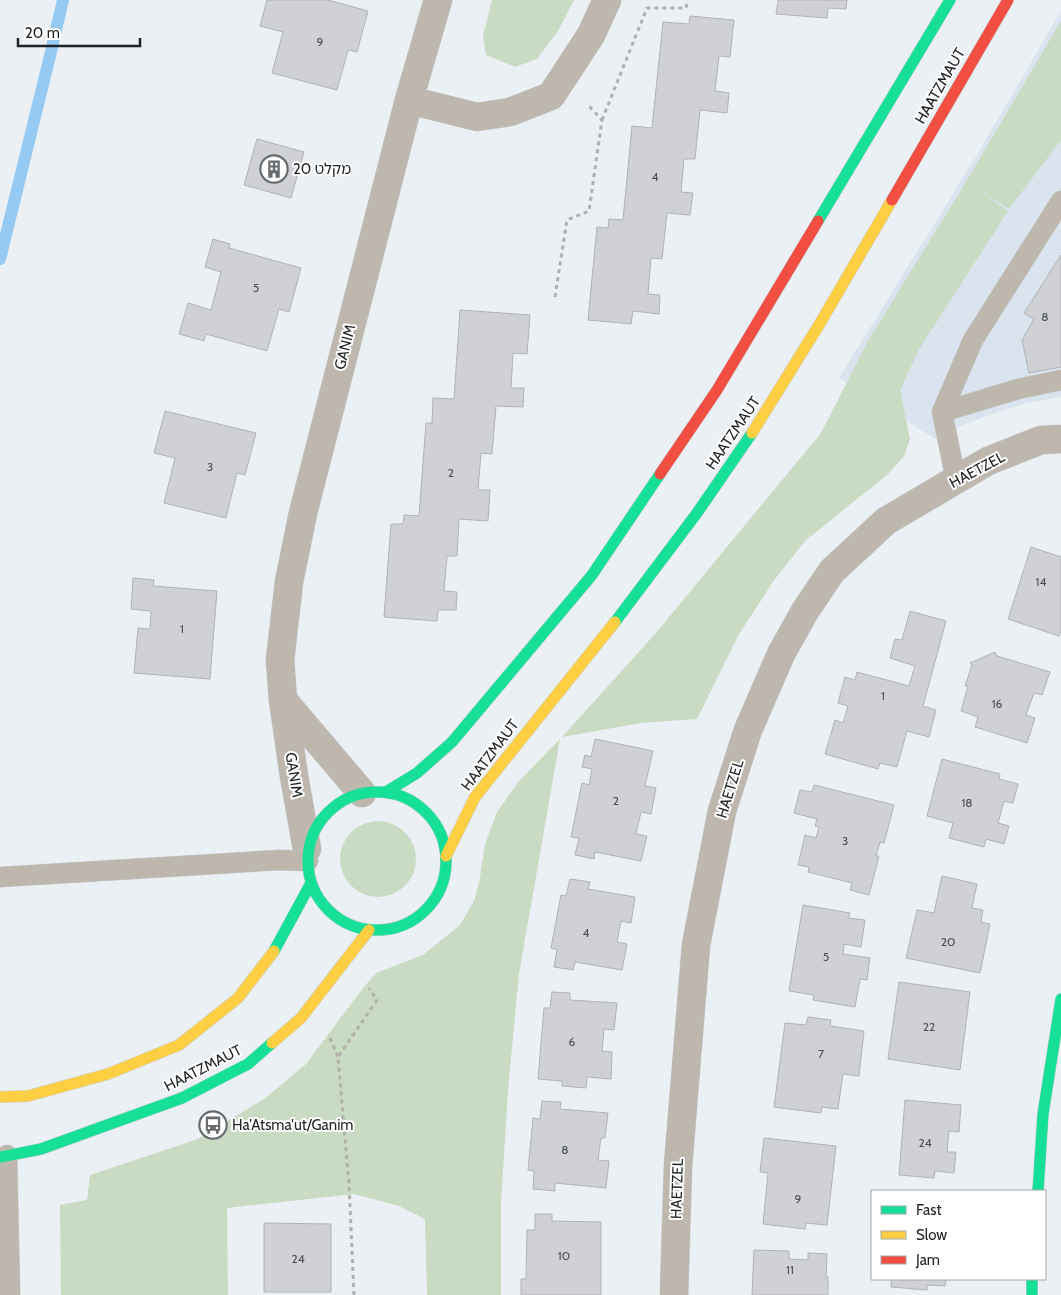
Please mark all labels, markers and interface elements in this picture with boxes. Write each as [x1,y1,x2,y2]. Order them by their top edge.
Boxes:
scale bar [18,15,140,47]
text: 20 m [25,24,60,42]
house number: 9 [317,34,324,49]
street label: HAATZMAUT [911,45,969,127]
building icon: מקלט 20 [259,154,289,184]
place label: מקלט 20 [293,160,351,178]
house number: 4 [652,169,659,184]
house number: 5 [253,280,259,295]
house number: 8 [1041,309,1049,324]
street label: GANIM [331,323,359,371]
street label: HAATZMAUT [702,393,764,473]
street label: HAETZEL [946,448,1008,492]
house number: 3 [207,459,213,474]
house number: 2 [448,465,454,480]
house number: 14 [1036,574,1046,589]
house number: 1 [180,621,184,636]
house number: 1 [881,688,885,703]
house number: 16 [992,696,1003,711]
street label: HAATZMAUT [457,716,523,794]
street label: GANIM [282,751,306,799]
street label: HAETZEL [713,757,748,820]
house number: 2 [613,793,619,808]
house number: 18 [961,795,973,810]
house number: 3 [842,833,848,848]
house number: 4 [583,925,590,940]
house number: 20 [941,934,955,949]
house number: 5 [823,949,829,964]
house number: 22 [923,1019,935,1034]
house number: 6 [569,1034,576,1049]
street label: HAATZMAUT [161,1041,245,1095]
house number: 7 [818,1046,824,1061]
bus stop icon: Ha'Atsma'ut/Ganim [198,1110,228,1140]
place label: Ha'Atsma'ut/Ganim [232,1116,354,1134]
house number: 24 [918,1135,932,1150]
house number: 8 [561,1142,569,1157]
street label: HAETZEL [667,1158,687,1219]
legend [871,1190,1046,1280]
house number: 9 [795,1191,802,1206]
text: Fast [916,1201,941,1219]
text: Slow [916,1226,947,1244]
house number: 10 [558,1248,570,1263]
house number: 24 [291,1251,305,1266]
text: Jam [915,1251,940,1269]
house number: 11 [786,1262,794,1277]

